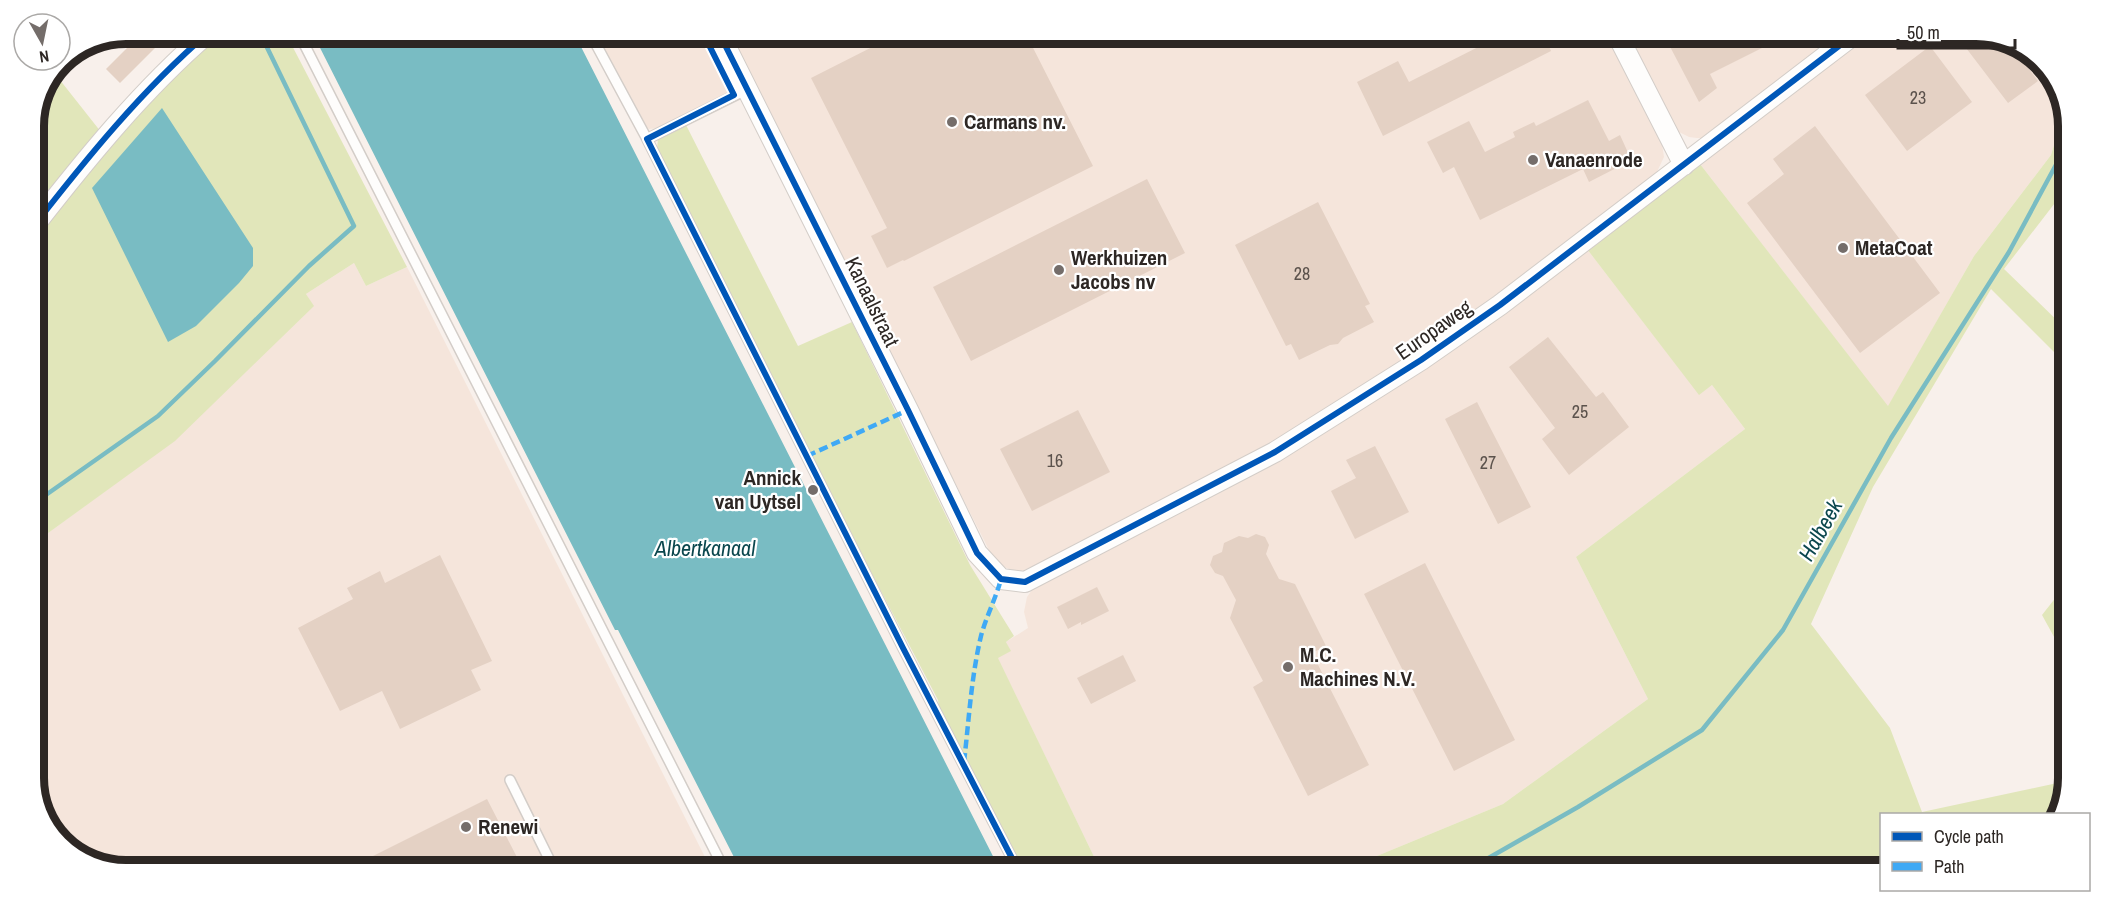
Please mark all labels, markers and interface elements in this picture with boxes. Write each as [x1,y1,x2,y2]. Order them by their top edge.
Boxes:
north arrow [12,12,72,72]
scale bar [1898,12,2015,50]
text: 50 m [1907,20,1940,45]
text: N [38,45,51,68]
house number: 23 [1910,85,1926,110]
place label: Carmans nv. [964,107,1066,136]
marker: Carmans nv. [945,115,959,129]
place label: Vanaenrode [1545,145,1643,174]
marker: Vanaenrode [1526,153,1540,167]
place label: MetaCoat [1855,233,1933,262]
marker: MetaCoat [1836,241,1850,255]
place label: Werkhuizen Jacobs nv [1071,243,1167,296]
street label: Kanaalstraat [838,252,907,352]
house number: 28 [1294,261,1310,286]
marker: Werkhuizen Jacobs nv [1052,263,1066,277]
street label: Europaweg [1390,292,1478,366]
house number: 25 [1572,399,1588,424]
house number: 16 [1047,448,1063,473]
house number: 27 [1480,450,1496,475]
place label: Annick van Uytsel [715,463,801,516]
marker: Annick van Uytsel [806,483,820,497]
water label: Halbeek [1791,493,1850,566]
water label: Albertkanaal [654,533,756,563]
place label: M.C. Machines N.V. [1300,640,1415,693]
marker: M.C. Machines N.V. [1281,660,1295,674]
place label: Renewi [478,812,538,841]
legend [1880,813,2090,891]
marker: Renewi [459,820,473,834]
text: Cycle path [1934,824,2004,849]
text: Path [1934,854,1964,879]

